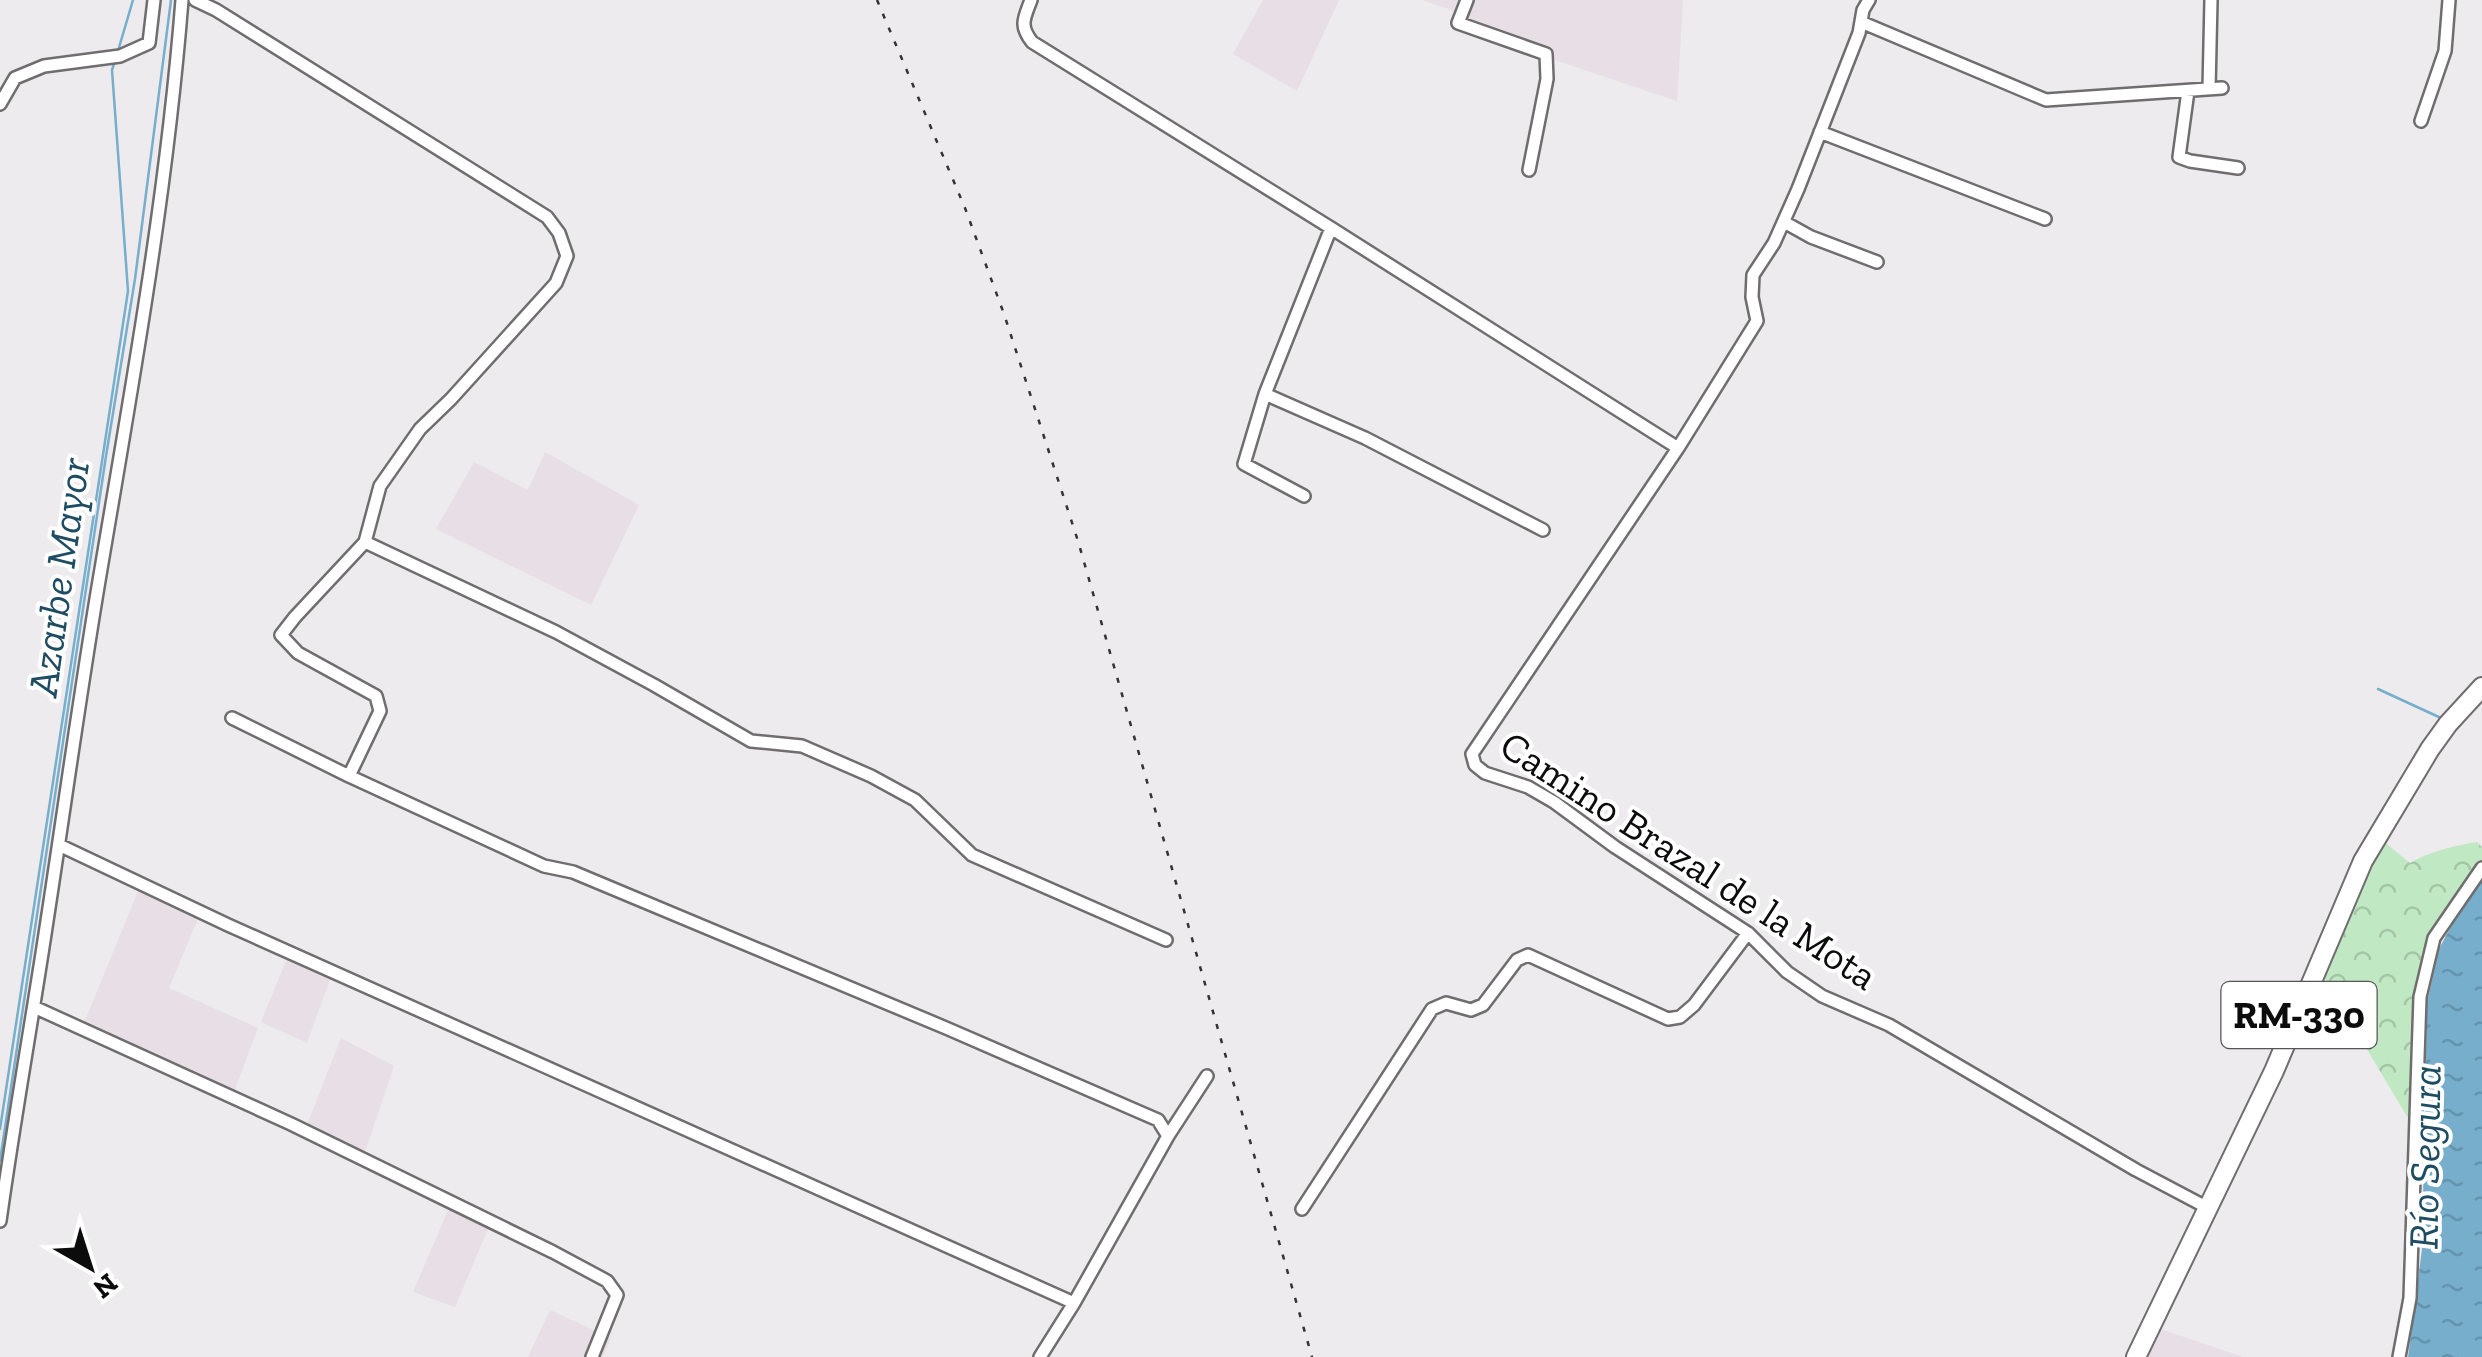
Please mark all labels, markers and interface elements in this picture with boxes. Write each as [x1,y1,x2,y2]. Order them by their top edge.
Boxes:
water label: Azarbe Mayor [16,454,101,701]
street label: Camino Brazal de la Mota [1492,720,1886,1000]
road number: RM-330 [2222,982,2376,1048]
water label: Río Segura [2397,1064,2452,1250]
north arrow [40,1217,140,1317]
text: N [87,1267,124,1306]

